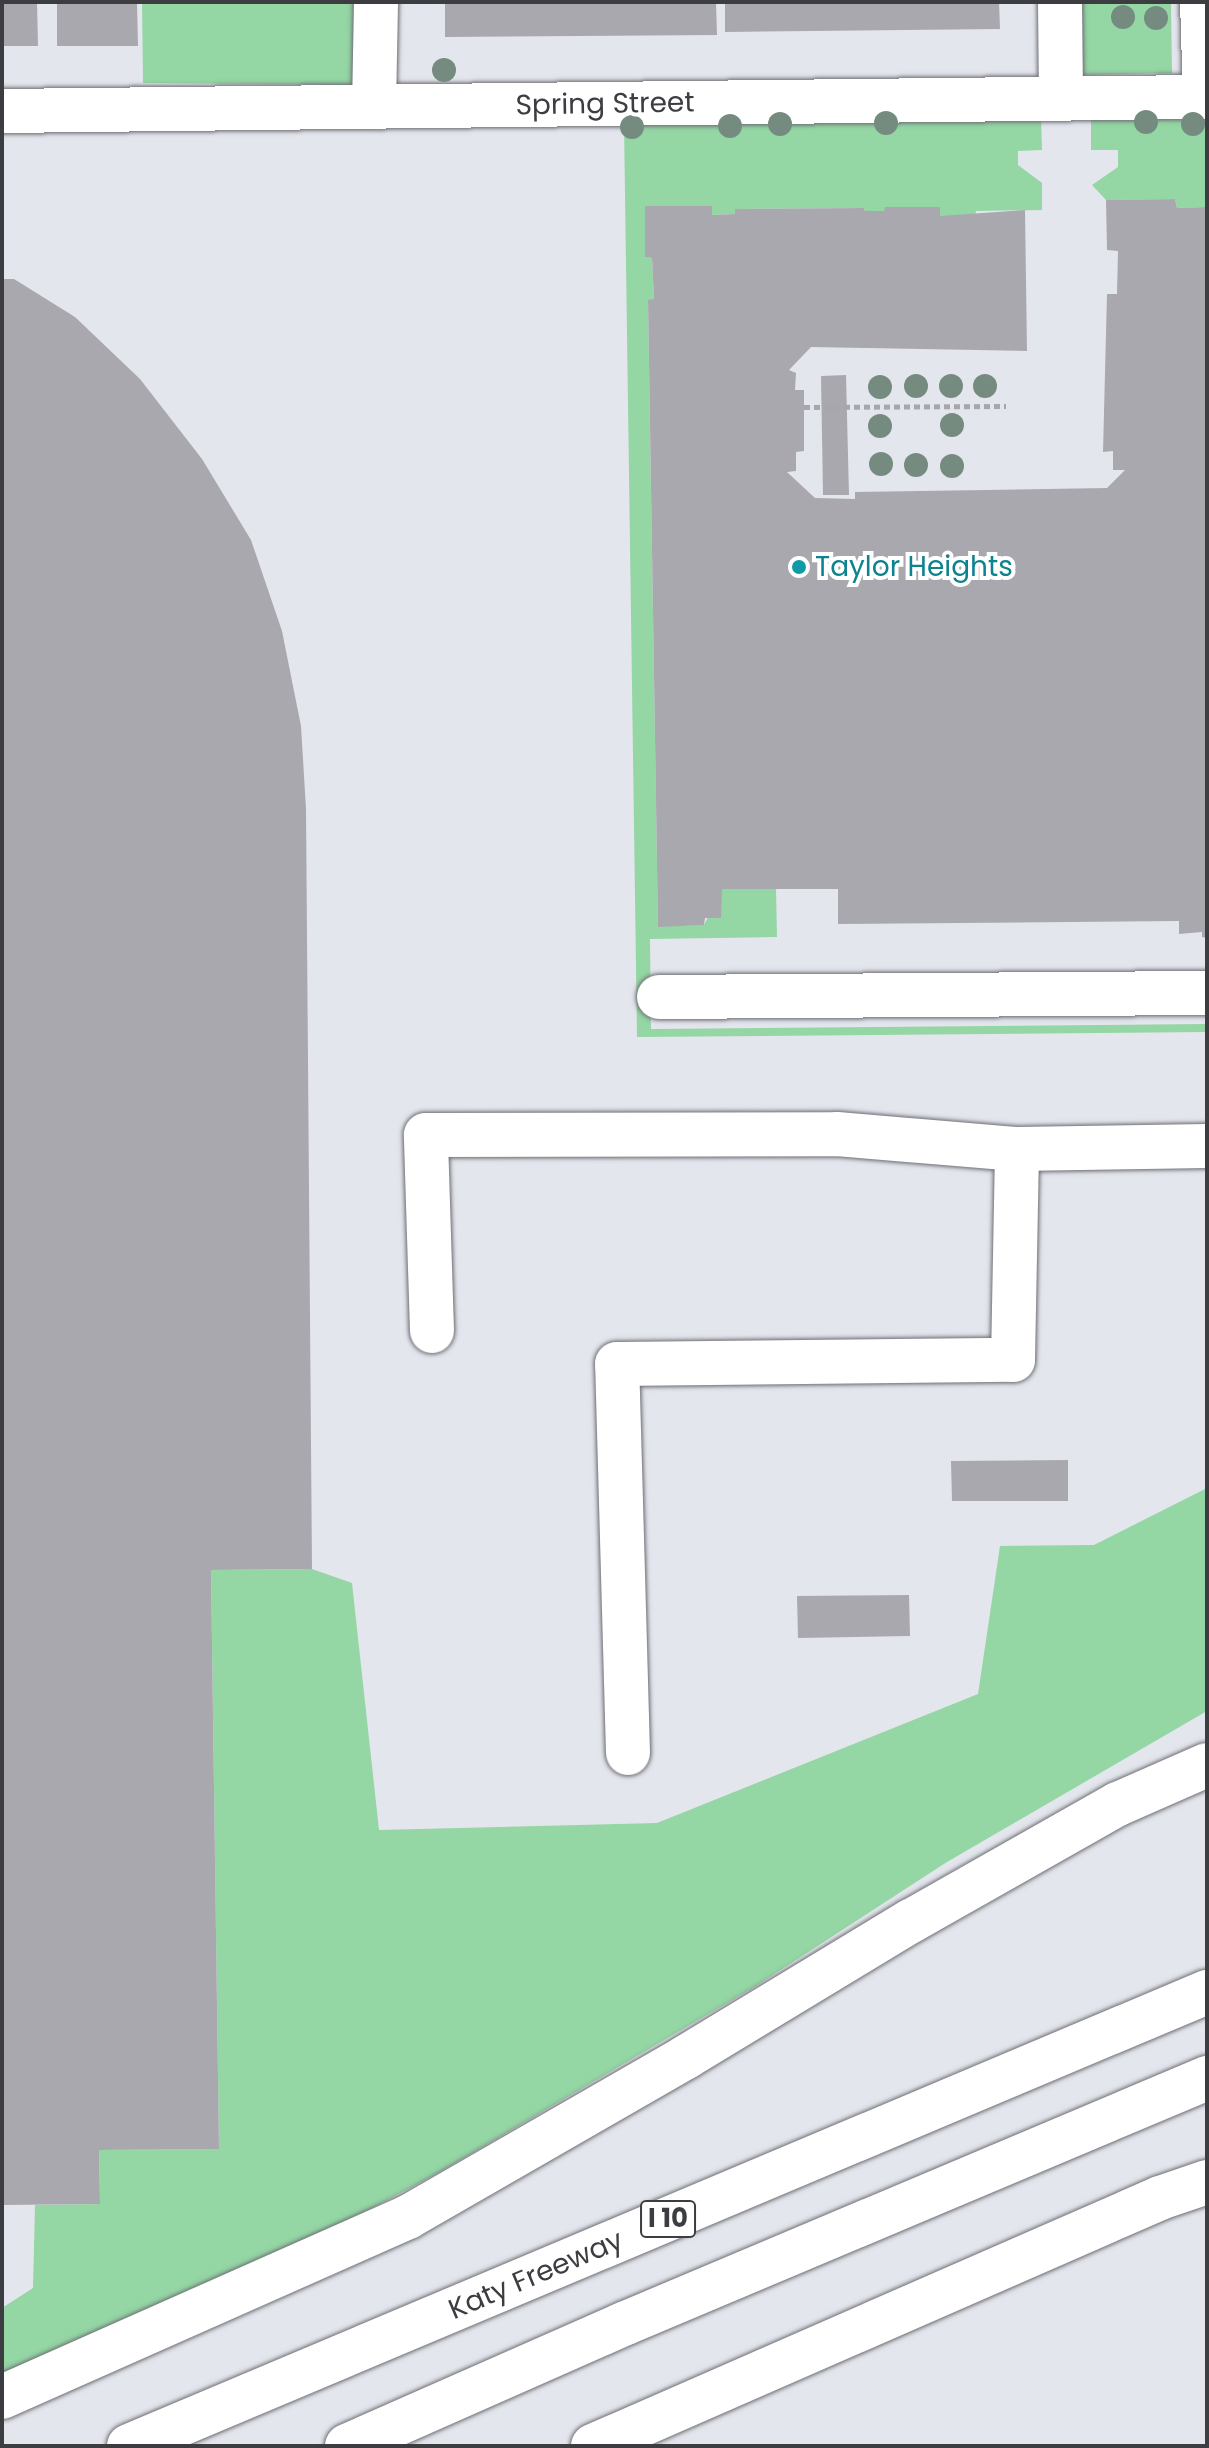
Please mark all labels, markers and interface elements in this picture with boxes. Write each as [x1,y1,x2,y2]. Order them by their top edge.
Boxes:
street label: Spring Street [515,86,695,122]
place label: Taylor Heights [815,550,1013,584]
marker: Taylor Heights [790,558,808,576]
road number: I 10 [640,2197,696,2241]
street label: Katy Freeway [444,2223,628,2327]

